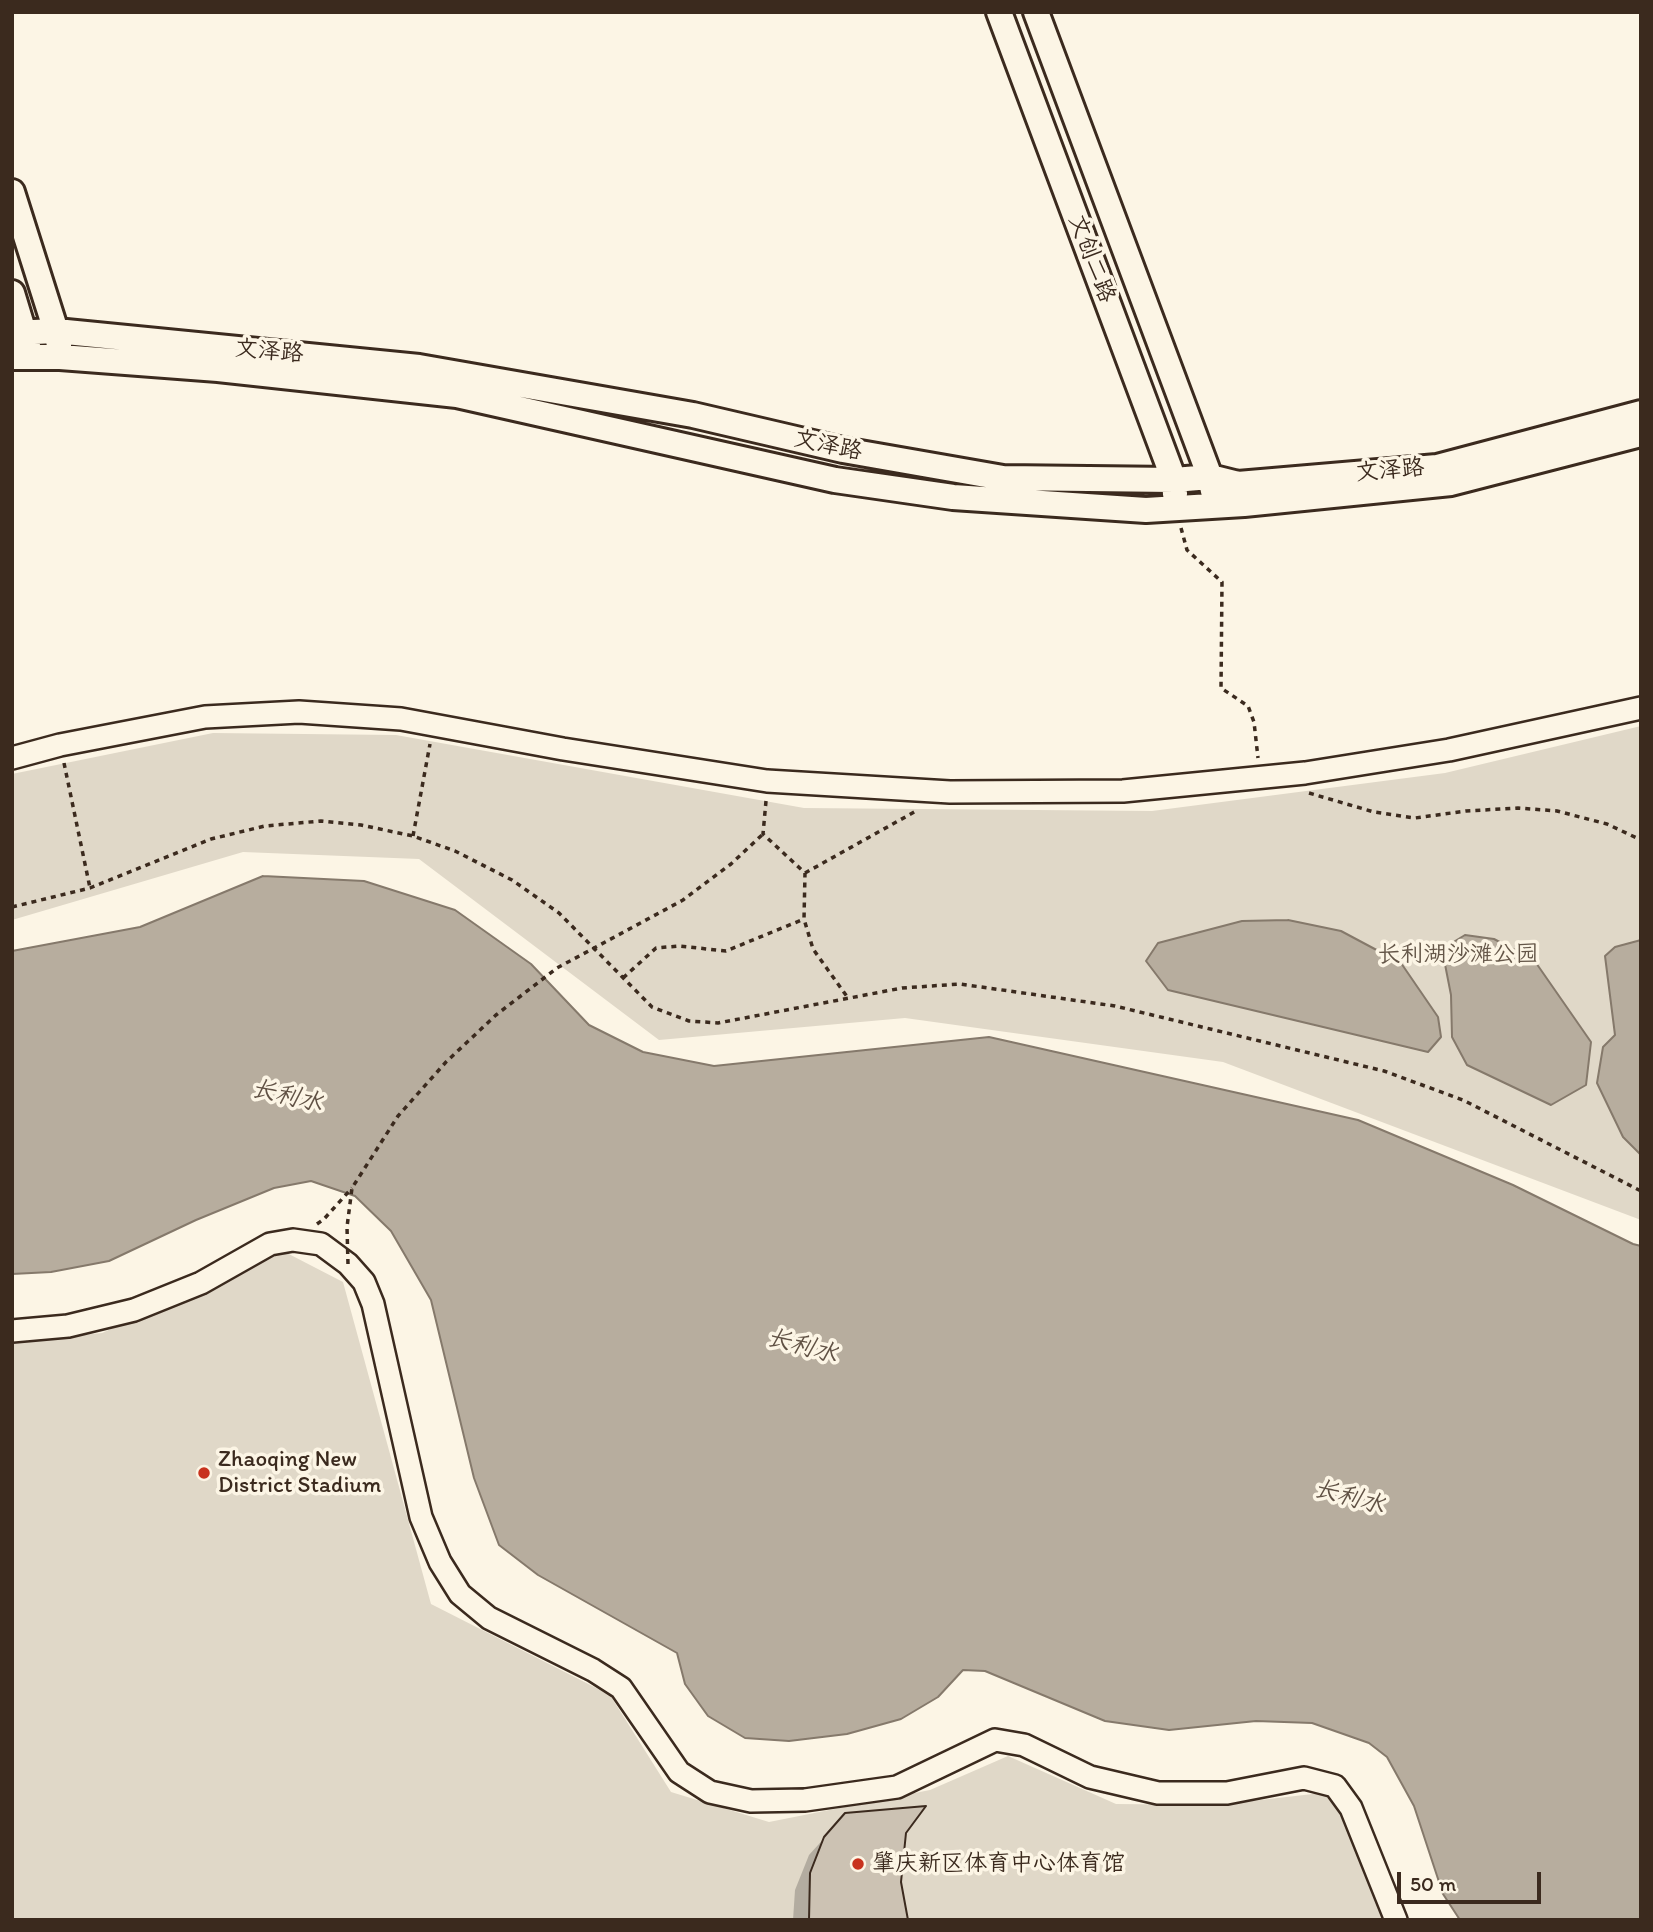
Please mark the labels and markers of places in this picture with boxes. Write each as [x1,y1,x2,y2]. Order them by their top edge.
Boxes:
place label: Zhaoqing New District Stadium [218,1446,381,1500]
marker: Zhaoqing New District Stadium [196,1465,212,1481]
place label: 肇庆新区体育中心体育馆 [872,1850,1125,1878]
marker: 肇庆新区体育中心体育馆 [850,1856,866,1872]

